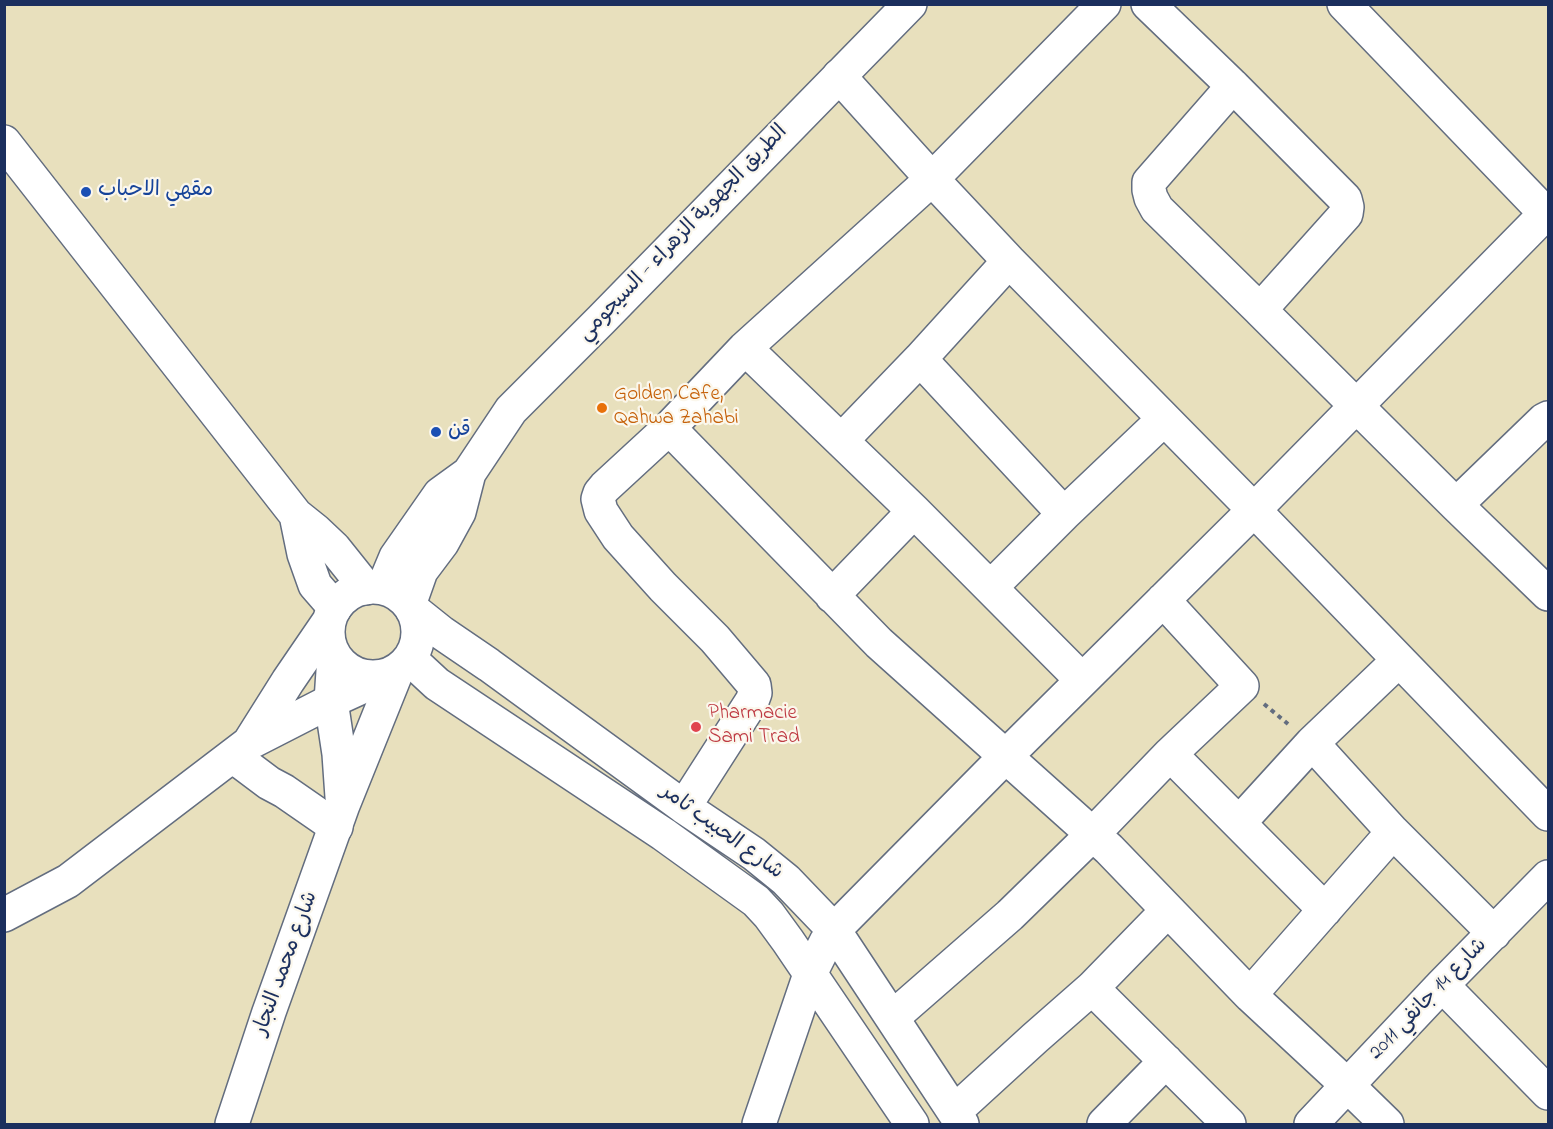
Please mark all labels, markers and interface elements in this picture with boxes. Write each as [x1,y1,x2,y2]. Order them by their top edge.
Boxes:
street label: الطريق الجهوية الزهراء - السيجومي [574,121,794,347]
place label: مقهي الاحباب [98,179,213,205]
marker: مقهي الاحباب [79,185,93,199]
place label: Golden Cafe, Qahwa Zahabi [614,383,739,433]
marker: Golden Cafe, Qahwa Zahabi [595,401,609,415]
place label: قن [448,419,471,445]
marker: قن [429,425,443,439]
place label: Pharmacie Sami Trad [708,702,800,752]
marker: Pharmacie Sami Trad [689,720,703,734]
street label: شارع الحبيب ثامر [655,780,787,886]
street label: شارع محمد النجار [249,889,325,1039]
street label: شارع 14 جانفي 2011 [1365,934,1493,1066]

